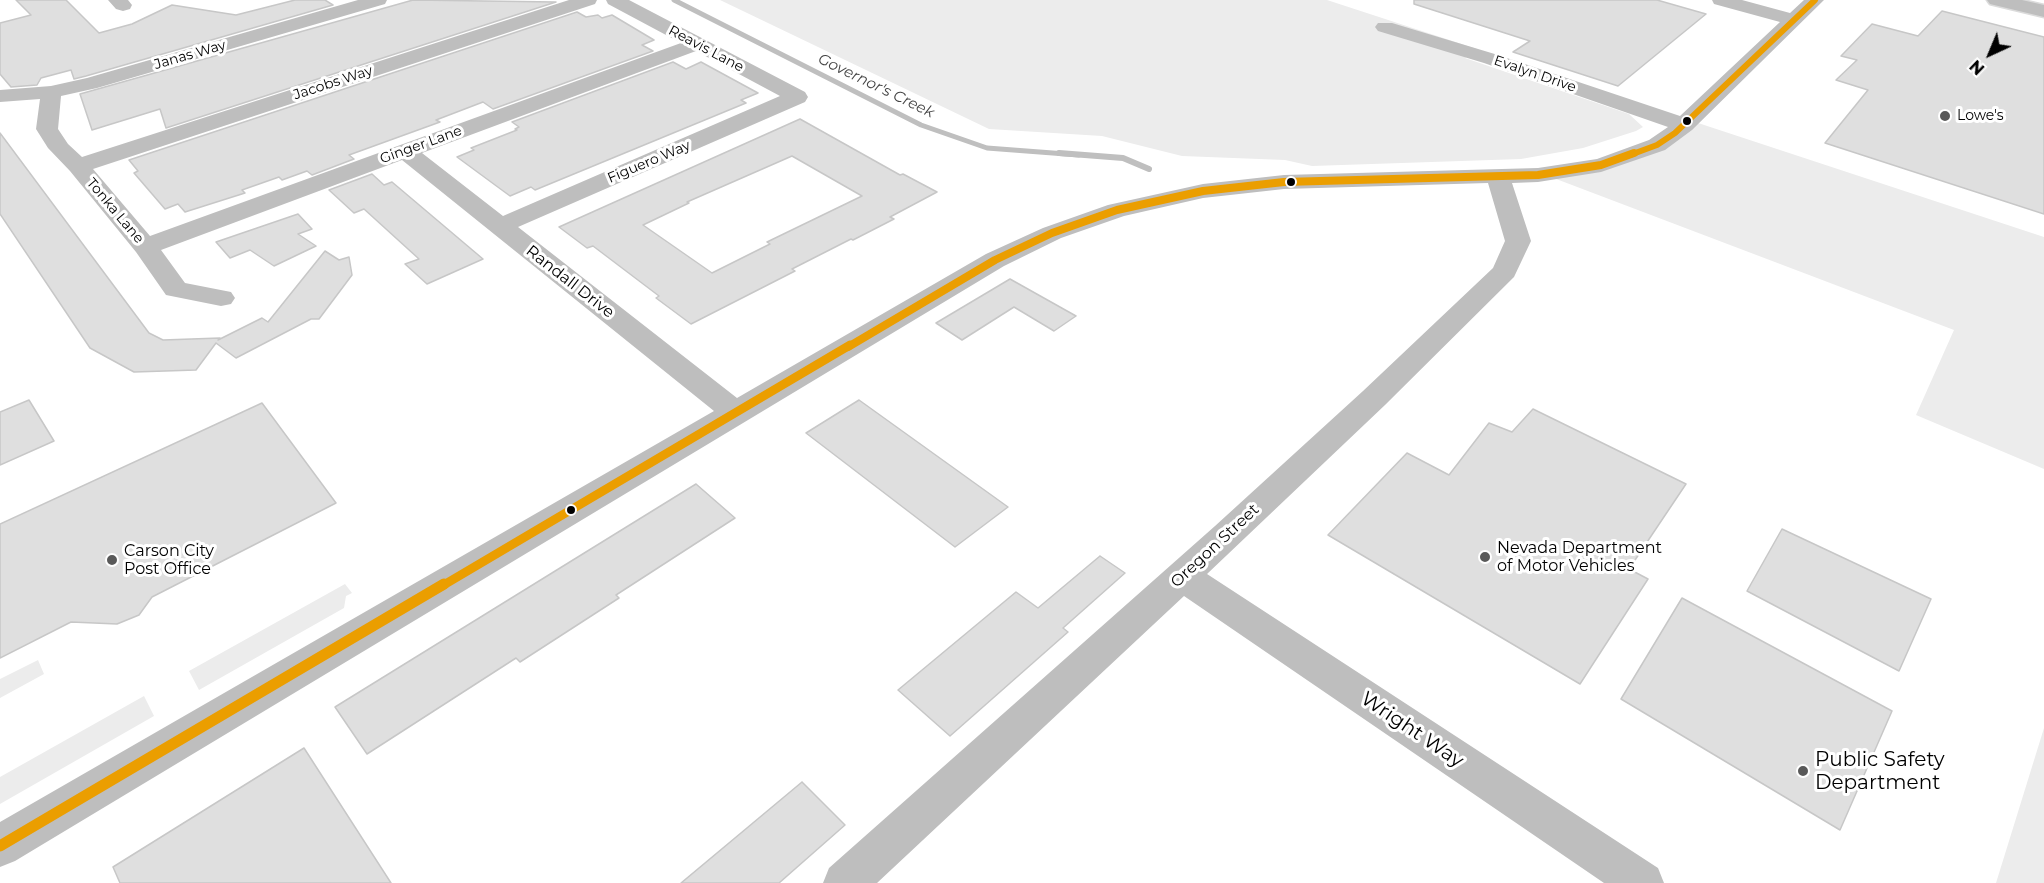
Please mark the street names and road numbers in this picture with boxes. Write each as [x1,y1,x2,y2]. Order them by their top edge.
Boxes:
street label: Reavis Lane [666,22,746,76]
street label: Janas Way [152,37,228,73]
street label: Evalyn Drive [1492,52,1578,96]
street label: Jacobs Way [291,62,375,104]
street label: Ginger Lane [378,122,464,168]
street label: Figuero Way [605,137,693,187]
street label: Tonka Lane [83,175,147,247]
street label: Randall Drive [522,242,618,322]
street label: Oregon Street [1167,500,1263,592]
street label: Wright Way [1356,687,1468,773]

